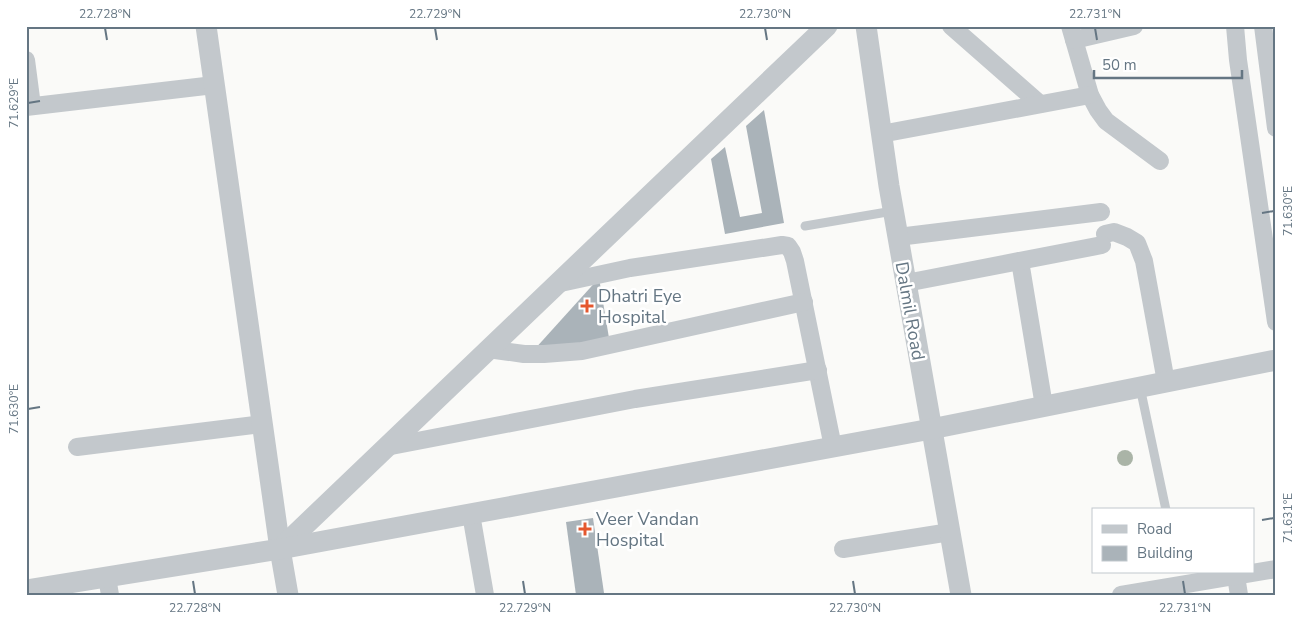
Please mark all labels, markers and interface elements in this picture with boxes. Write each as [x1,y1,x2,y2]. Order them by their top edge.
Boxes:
text: 22.728°N [79,6,131,22]
text: 22.729°N [409,6,461,22]
text: 22.730°N [739,6,791,22]
text: 22.731°N [1069,6,1121,22]
scale bar [1094,48,1242,80]
text: 50 m [1102,55,1137,75]
text: 71.629°E [6,78,22,128]
text: 71.630°E [1280,186,1296,236]
street label: Dalmil Road [890,260,930,362]
place label: Dhatri Eye Hospital [598,284,682,329]
marker: Dhatri Eye Hospital [580,299,594,313]
text: 71.630°E [6,384,22,434]
text: 71.631°E [1280,493,1296,543]
place label: Veer Vandan Hospital [595,507,699,552]
legend [1092,508,1254,574]
text: Road [1137,519,1172,539]
marker: Veer Vandan Hospital [578,522,592,536]
text: Building [1137,543,1193,563]
text: 22.728°N [169,600,221,616]
text: 22.729°N [499,600,551,616]
text: 22.730°N [829,600,881,616]
text: 22.731°N [1159,600,1211,616]

